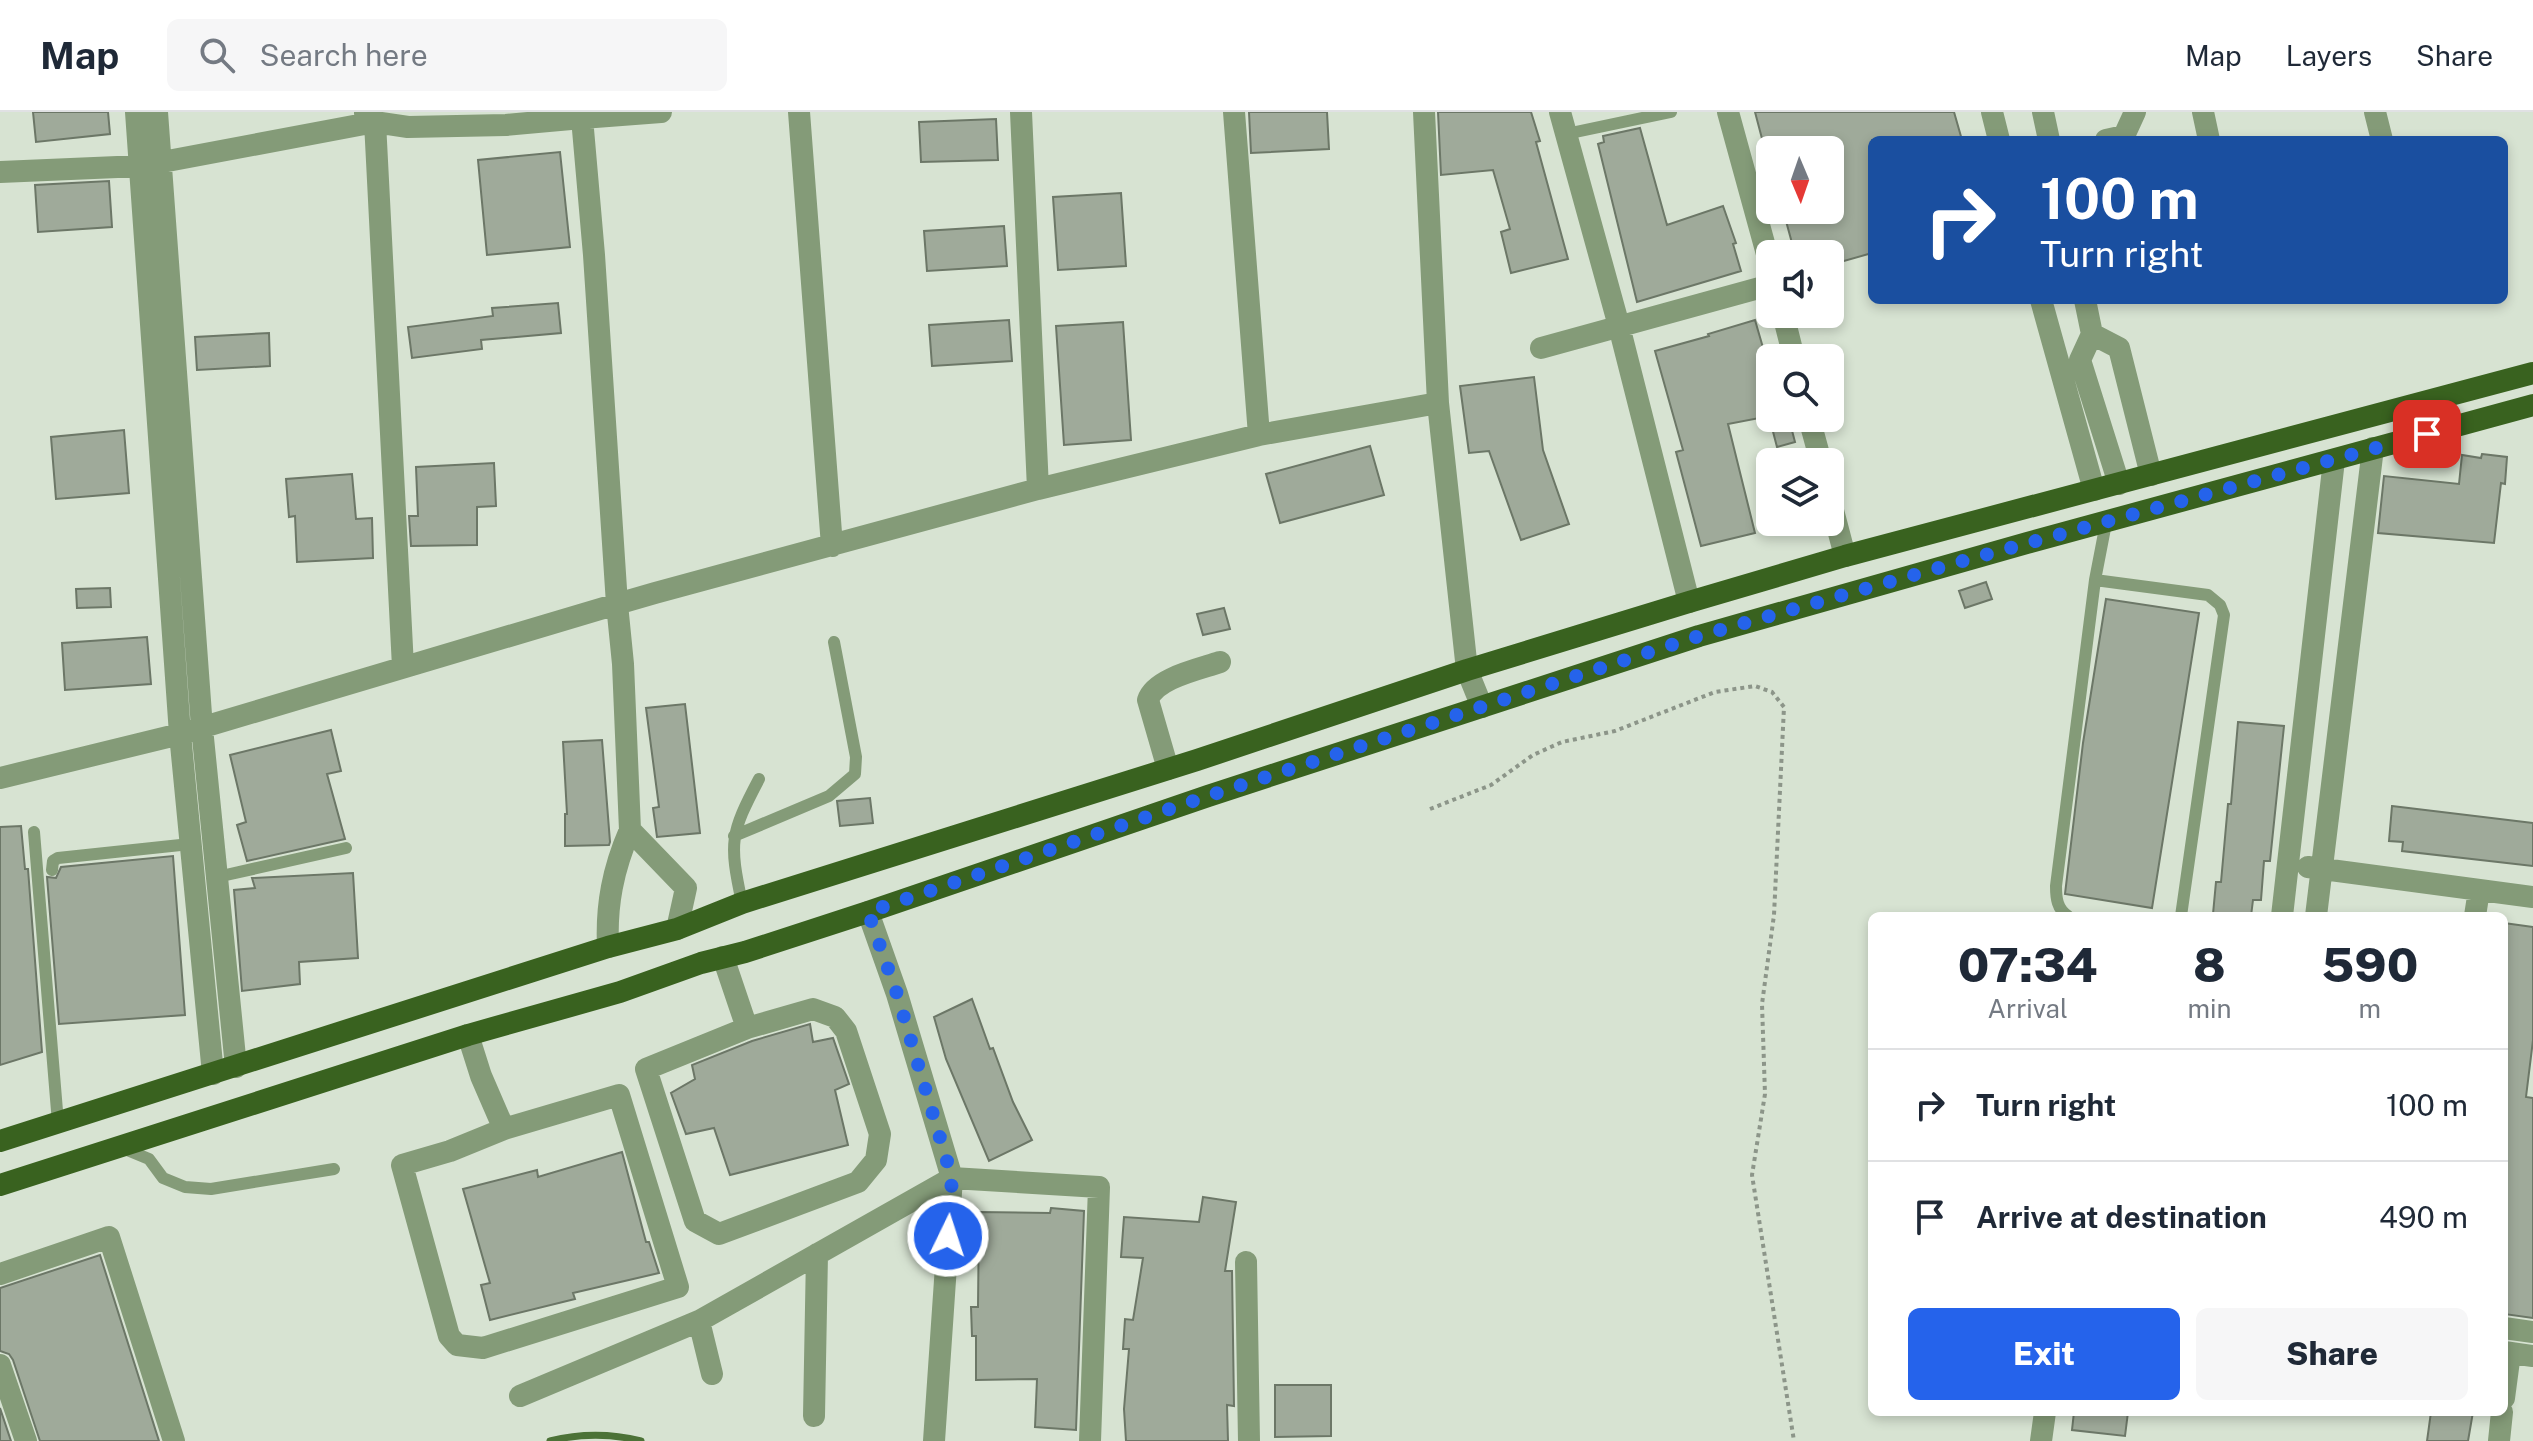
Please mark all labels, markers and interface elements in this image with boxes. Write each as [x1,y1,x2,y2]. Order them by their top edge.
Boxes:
search box [167,19,727,91]
text: Map [40,33,119,78]
icon: search [195,33,239,77]
text: Search here [259,37,428,73]
text: Map [2185,39,2242,72]
text: Layers [2286,39,2372,72]
text: Share [2416,39,2493,72]
north arrow [1756,136,1844,224]
map controls [1756,136,1844,536]
text: 100 m [2040,166,2199,232]
icon: right [1908,168,2012,272]
text: Turn right [2040,233,2203,275]
button: sound [1756,240,1844,328]
button: search [1756,344,1844,432]
pin [2393,400,2461,468]
icon: arrive [2405,412,2449,456]
button: layers [1756,448,1844,536]
text: 07:34 [1958,936,2098,993]
text: 8 [2193,936,2226,993]
text: 590 [2321,936,2418,993]
text: Arrival [1988,993,2068,1024]
text: min [2187,993,2232,1024]
text: m [2358,993,2381,1024]
icon: right [1908,1083,1952,1127]
text: Turn right [1976,1087,2116,1123]
text: 100 m [2386,1087,2468,1123]
position arrow [906,1194,990,1278]
icon: arrive [1908,1195,1952,1239]
text: Arrive at destination [1976,1199,2267,1235]
text: 490 m [2379,1199,2468,1235]
button: Exit [1908,1308,2180,1400]
button: Share [2196,1308,2468,1400]

